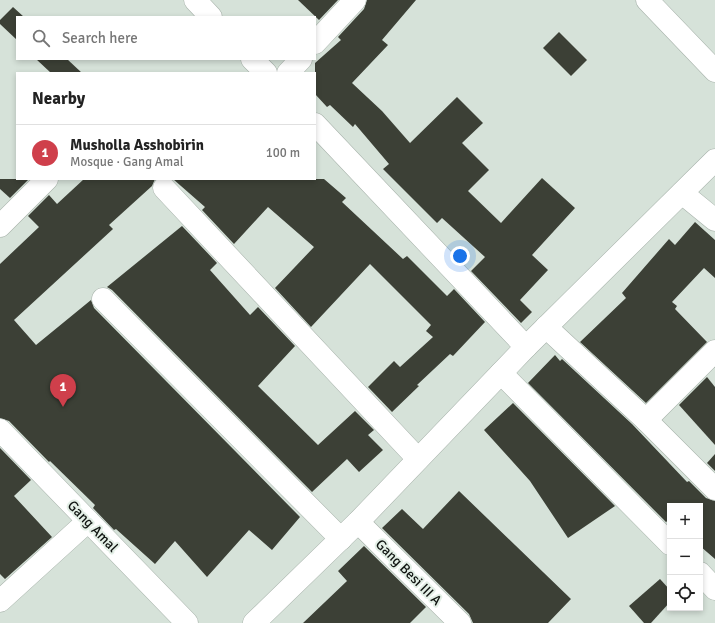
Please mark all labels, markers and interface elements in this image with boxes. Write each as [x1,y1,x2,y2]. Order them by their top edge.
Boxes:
search box [16,16,316,60]
icon: search [30,27,52,49]
text: Search here [62,29,138,47]
text: Nearby [32,88,85,109]
text: Musholla Asshobirin [70,136,204,154]
text: 1 [41,145,49,161]
text: 100 m [266,145,300,161]
text: Mosque · Gang Amal [70,154,184,170]
your location [450,246,470,266]
pin: 1 [50,374,76,407]
street label: Gang Amal [64,497,121,556]
map controls [667,503,703,611]
button: + [667,503,703,539]
street label: Gang Besi III A [372,536,446,609]
button: − [667,539,703,575]
button: locate [667,575,703,611]

